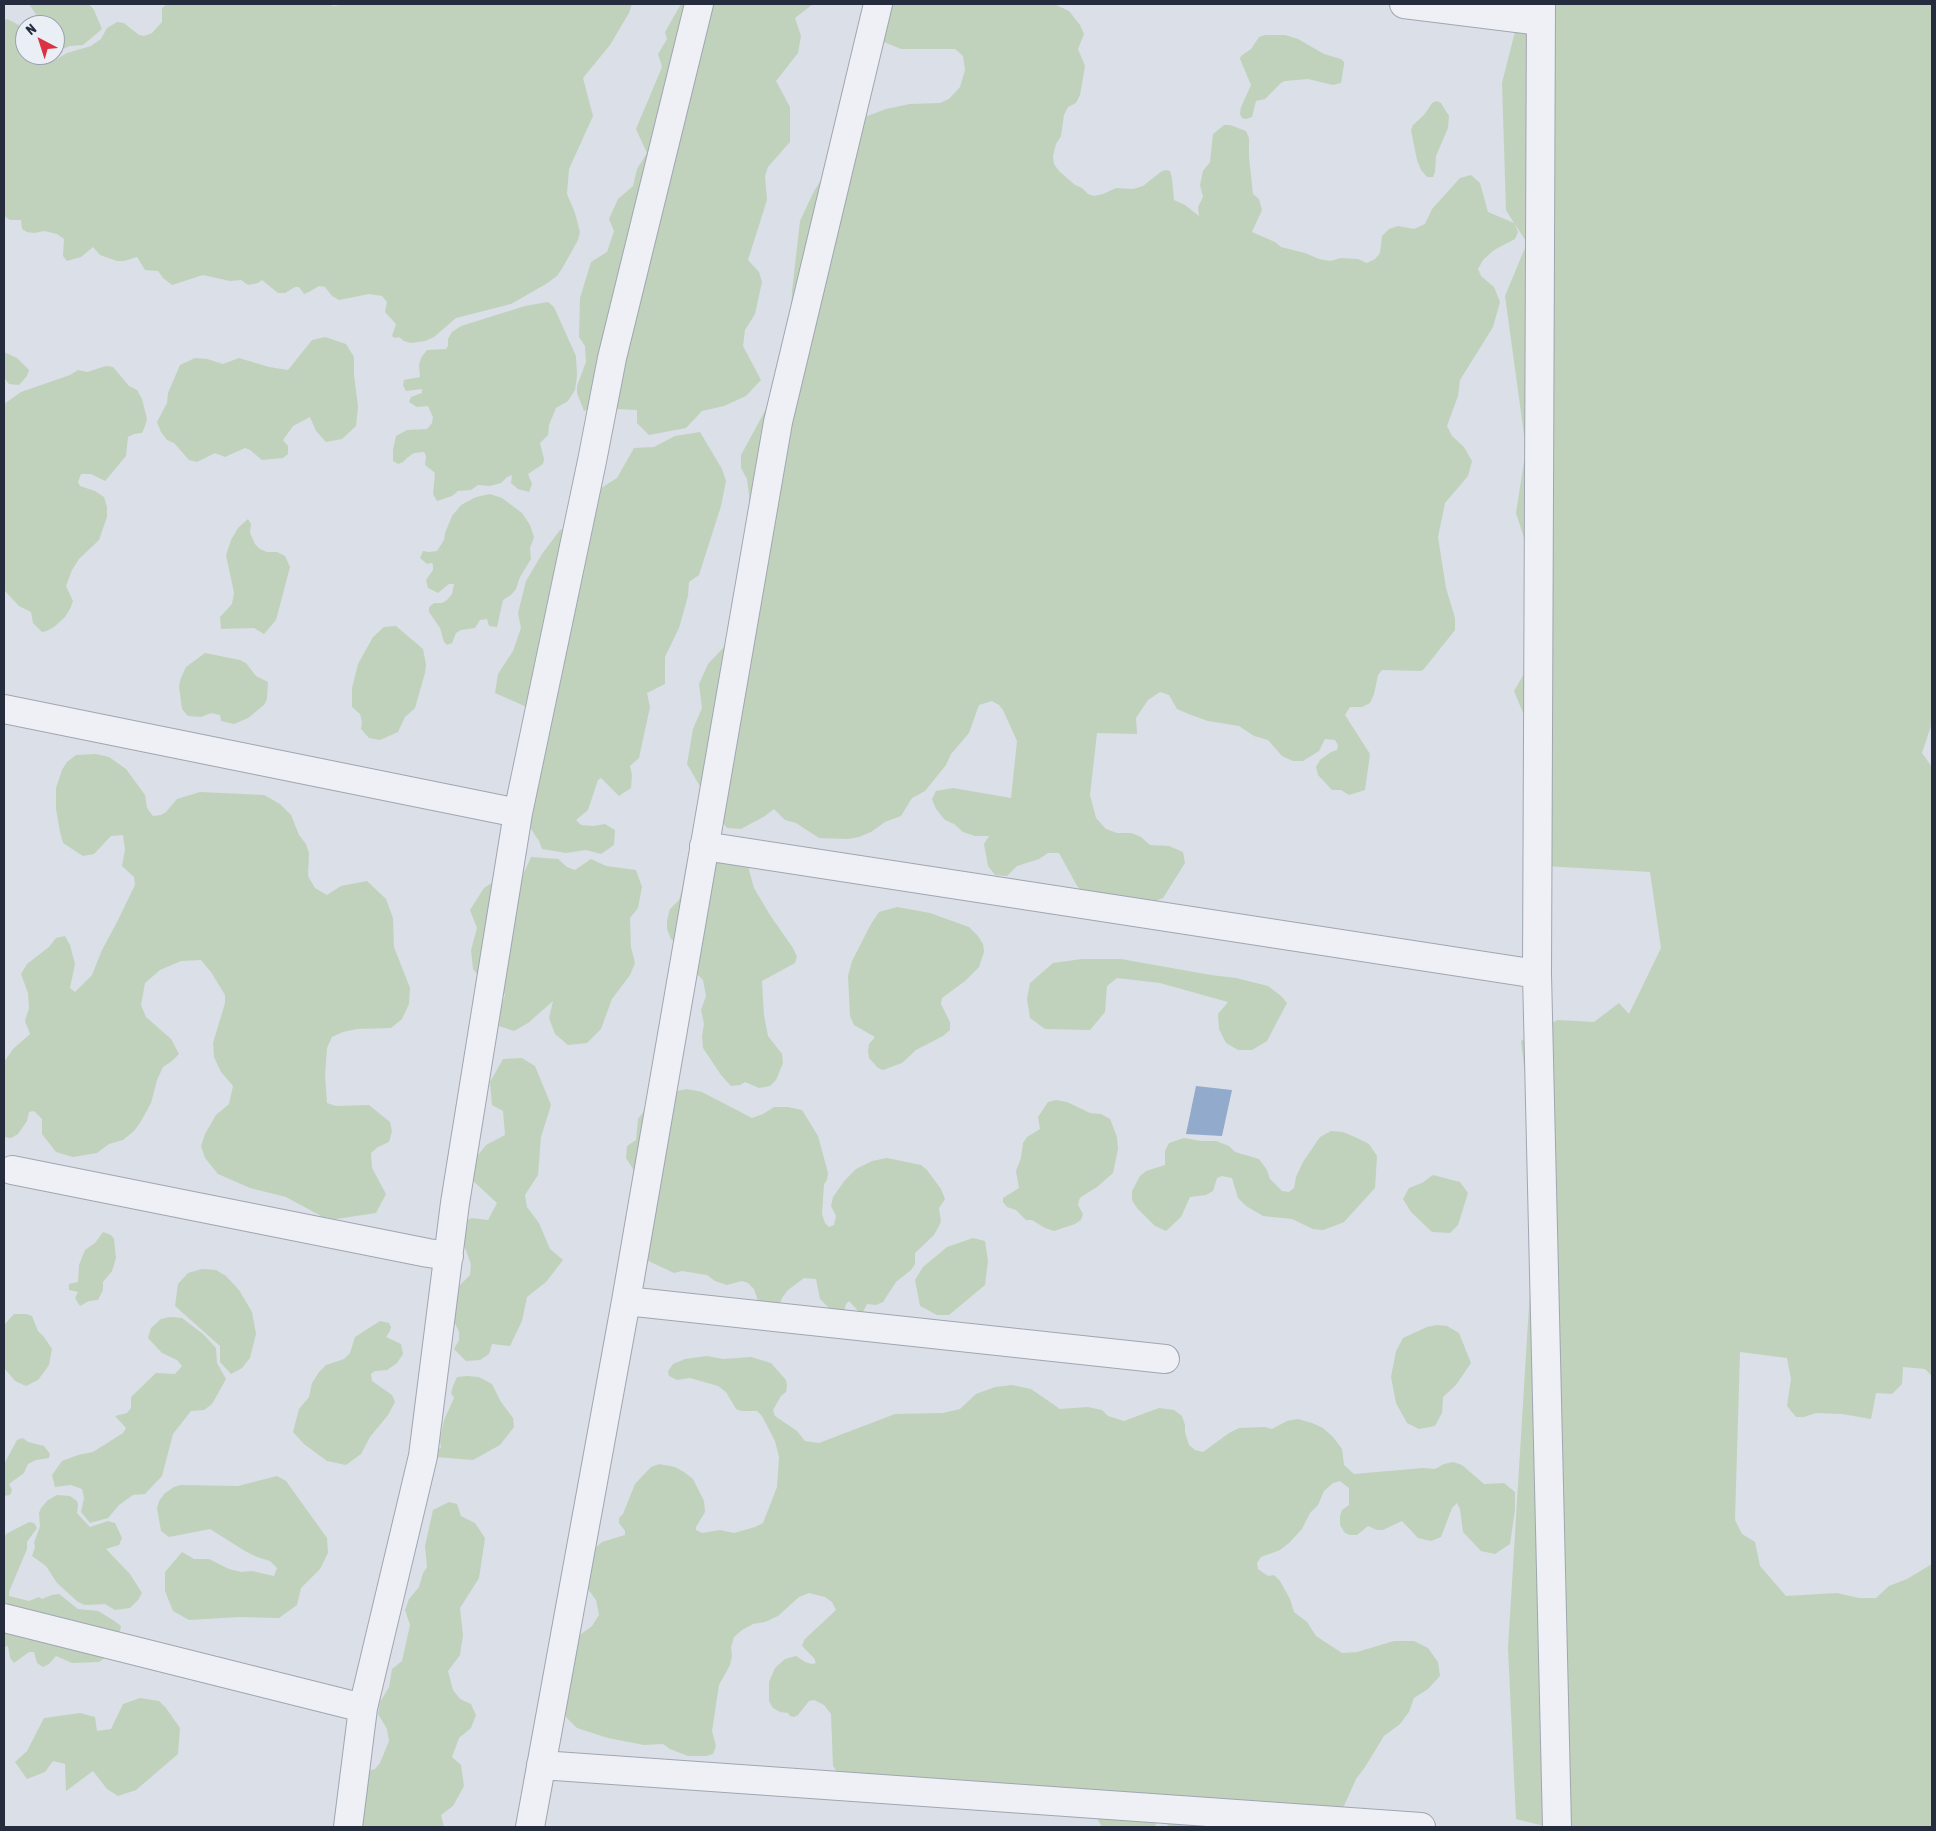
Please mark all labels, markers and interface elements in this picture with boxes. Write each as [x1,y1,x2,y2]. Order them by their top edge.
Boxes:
north arrow [15,15,65,65]
text: N [23,20,39,38]

